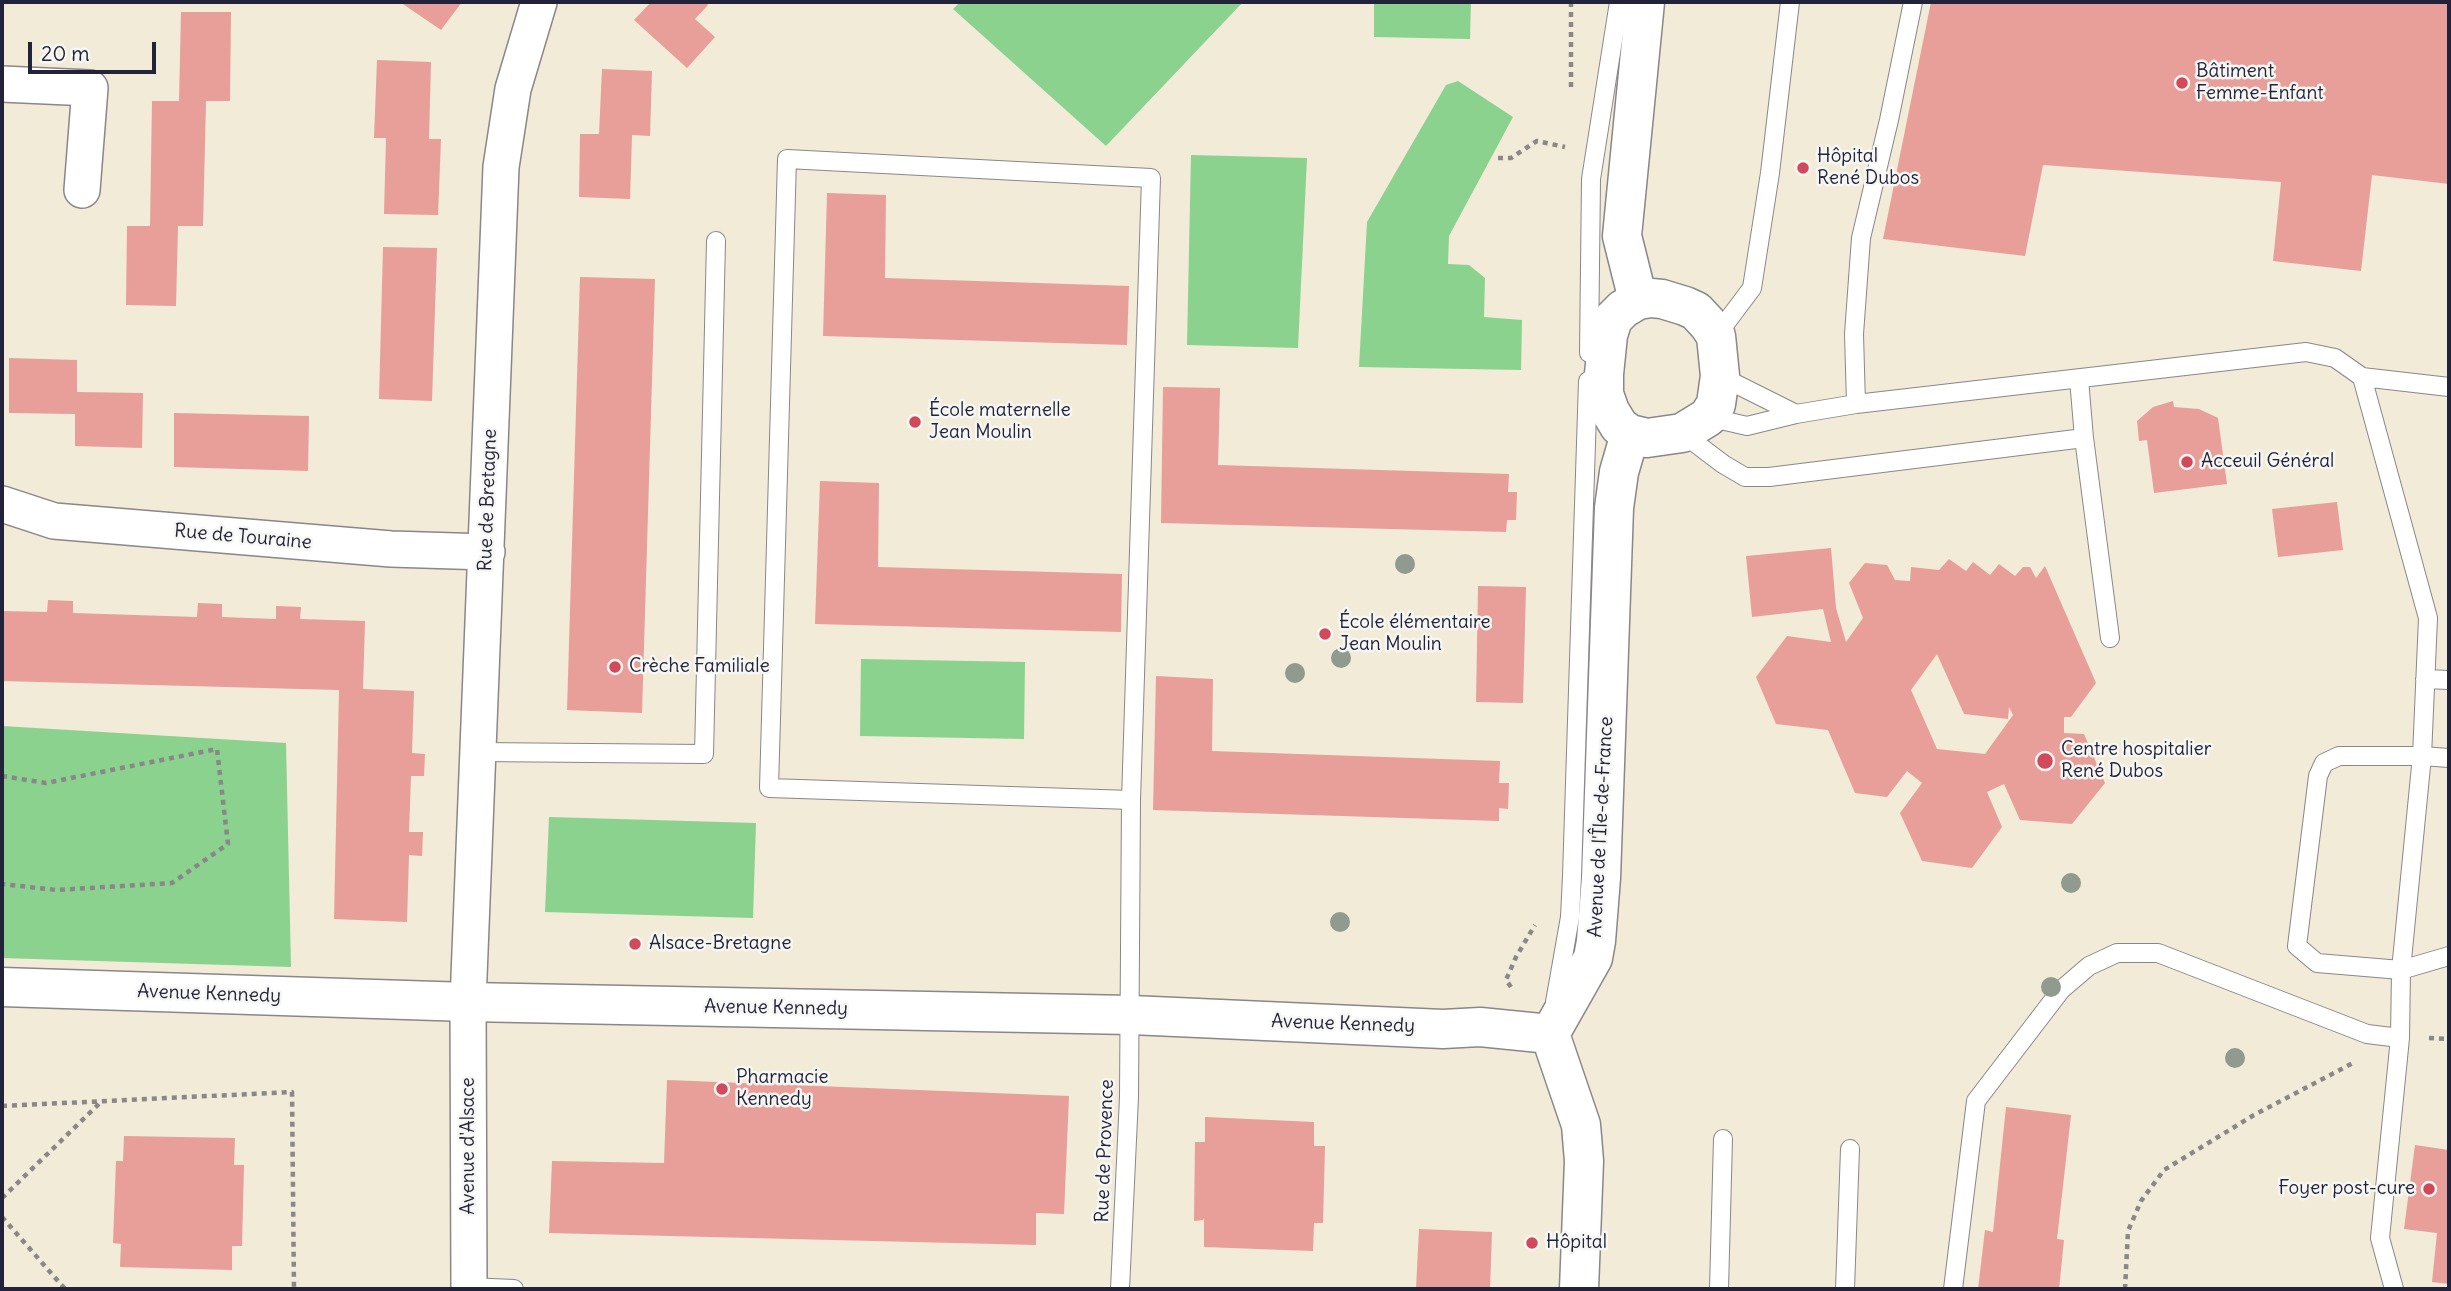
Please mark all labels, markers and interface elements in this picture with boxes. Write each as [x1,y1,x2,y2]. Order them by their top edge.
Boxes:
scale bar [32,28,159,72]
text: 20 m [41,40,90,67]
place label: Bâtiment Femme-Enfant [2196,61,2324,105]
marker: Bâtiment Femme-Enfant [2174,75,2190,91]
place label: Hôpital René Dubos [1817,146,1919,190]
marker: Hôpital René Dubos [1795,160,1811,176]
place label: École maternelle Jean Moulin [929,400,1071,444]
marker: École maternelle Jean Moulin [907,414,923,430]
street label: Rue de Bretagne [474,428,502,572]
place label: Acceuil Général [2201,451,2334,473]
marker: Acceuil Général [2179,454,2195,470]
street label: Rue de Touraine [173,520,313,554]
place label: École élémentaire Jean Moulin [1339,612,1490,656]
marker: École élémentaire Jean Moulin [1317,626,1333,642]
place label: Crèche Familiale [629,656,770,678]
marker: Crèche Familiale [607,659,623,675]
street label: Avenue de l'Île-de-France [1584,716,1618,938]
place label: Centre hospitalier René Dubos [2061,739,2212,783]
marker: Centre hospitalier René Dubos [2035,751,2055,771]
place label: Alsace-Bretagne [649,933,791,955]
marker: Alsace-Bretagne [627,936,643,952]
street label: Avenue Kennedy [137,980,281,1008]
street label: Avenue Kennedy [704,995,848,1021]
street label: Avenue Kennedy [1271,1010,1415,1038]
place label: Pharmacie Kennedy [736,1067,829,1111]
street label: Avenue d'Alsace [458,1077,480,1215]
street label: Rue de Provence [1091,1079,1119,1223]
marker: Pharmacie Kennedy [714,1081,730,1097]
place label: Foyer post-cure [2279,1178,2415,1200]
marker: Foyer post-cure [2421,1181,2437,1197]
place label: Hôpital [1546,1232,1607,1254]
marker: Hôpital [1524,1235,1540,1251]

